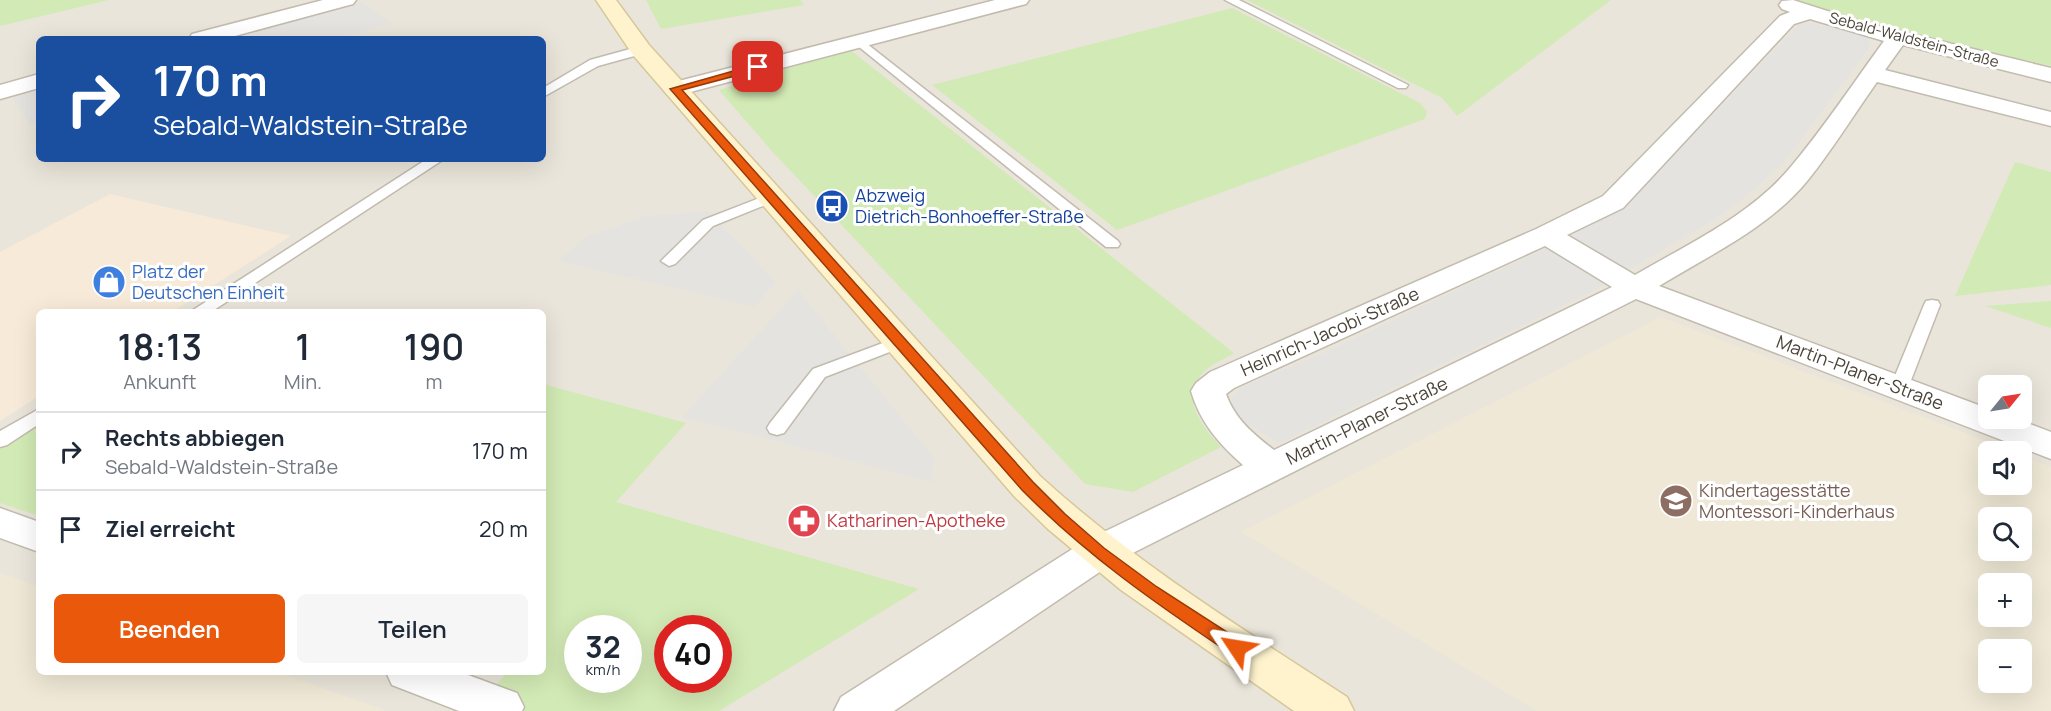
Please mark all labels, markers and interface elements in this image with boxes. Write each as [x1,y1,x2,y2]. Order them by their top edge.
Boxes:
street label: Sebald-Waldstein-Straße [1827,7,2002,72]
pin [732,41,783,92]
icon: arrive [741,50,774,83]
text: 170 m [153,51,268,109]
icon: right [54,60,132,138]
text: Sebald-Waldstein-Straße [153,106,468,143]
place label: Abzweig Dietrich-Bonhoeffer-Straße [855,183,1084,228]
bus stop icon: Abzweig Dietrich-Bonhoeffer-Straße [814,188,850,224]
place label: Platz der Deutschen Einheit [132,259,285,304]
shop icon: Platz der Deutschen Einheit [91,264,127,300]
street label: Heinrich-Jacobi-Straße [1237,281,1423,381]
text: 18:13 [118,322,202,371]
text: 1 [295,322,310,371]
text: 190 [404,322,464,371]
street label: Martin-Planer-Straße [1773,329,1947,415]
text: Ankunft [123,368,197,395]
text: Min. [284,368,322,395]
text: m [426,368,443,395]
street label: Martin-Planer-Straße [1282,370,1451,470]
north arrow [1978,375,2032,429]
map controls [1978,375,2032,693]
text: Rechts abbiegen [105,423,284,453]
icon: right [54,435,87,468]
text: 170 m [472,436,528,466]
button: sound [1978,441,2032,495]
text: Sebald-Waldstein-Straße [105,453,338,480]
place label: Kindertagesstätte Montessori-Kinderhaus [1699,478,1895,523]
school or university icon: Kindertagesstätte Montessori-Kinderhaus [1658,483,1694,519]
pharmacy icon: Katharinen-Apotheke [786,503,822,539]
button: search [1978,507,2032,561]
place label: Katharinen-Apotheke [827,508,1005,532]
icon: arrive [54,513,87,546]
text: Ziel erreicht [105,514,236,544]
text: 20 m [479,514,528,544]
button: + [1978,573,2032,627]
button: Beenden [54,594,285,663]
button: Teilen [297,594,528,663]
speed limit sign: 40 [654,615,732,693]
position arrow [1205,616,1269,680]
text: 32 [585,626,621,667]
button: − [1978,639,2032,693]
text: km/h [586,659,620,680]

